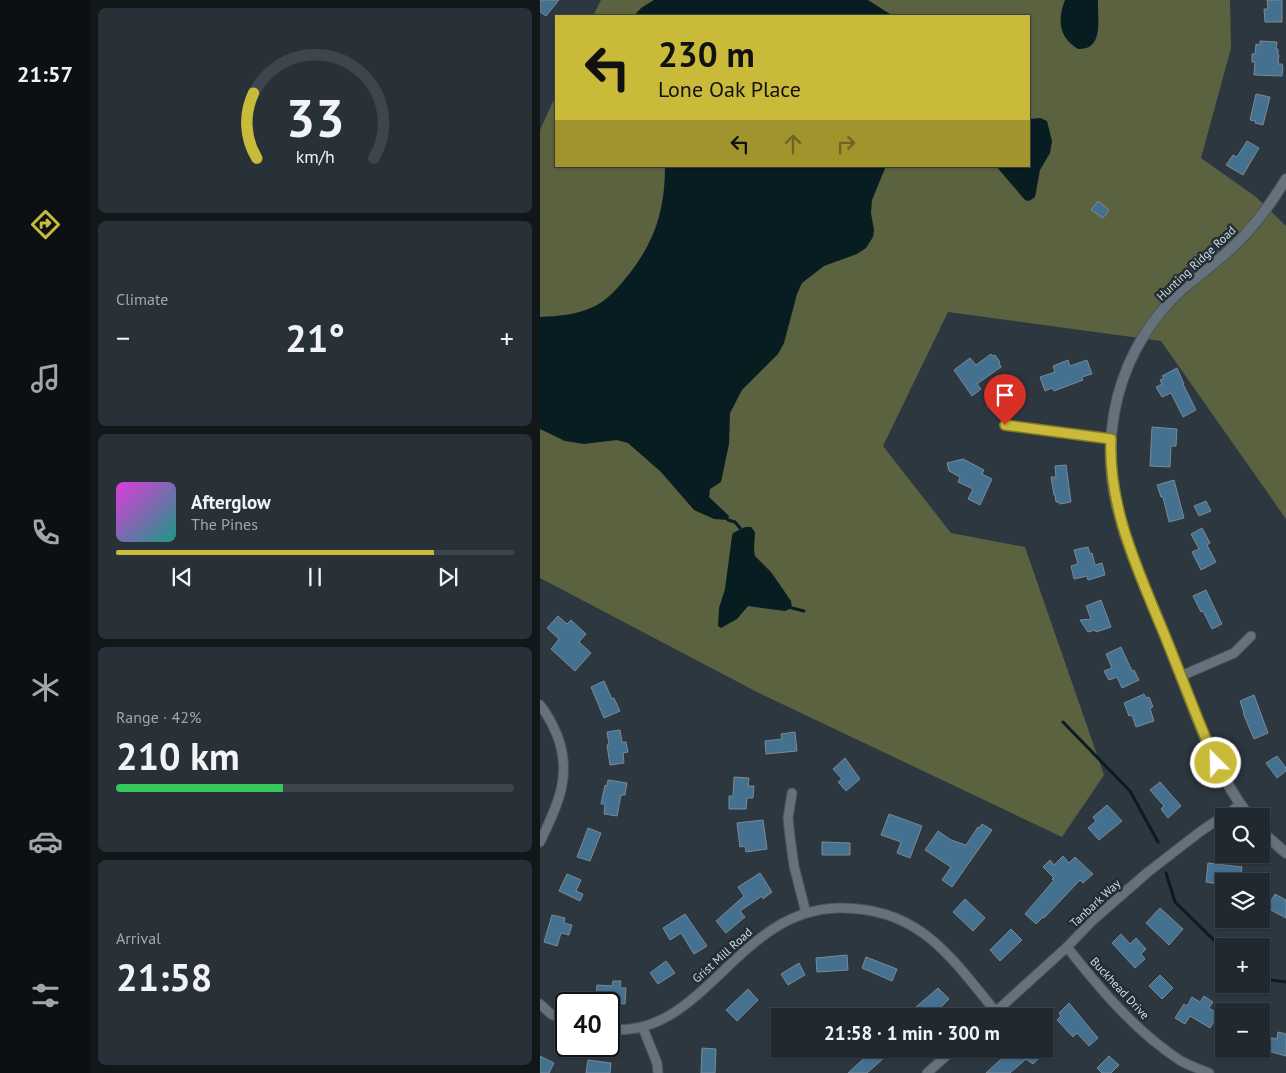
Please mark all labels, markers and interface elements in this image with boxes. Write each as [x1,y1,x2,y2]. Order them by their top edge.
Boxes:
text: 230 m [658,31,755,77]
icon: left [575,35,640,100]
text: 21:57 [17,60,73,88]
text: Lone Oak Place [658,75,801,103]
text: 33 [286,84,344,151]
icon: left [726,130,754,158]
icon: ahead [779,130,807,158]
icon: right [832,130,860,158]
text: km/h [295,145,335,168]
icon: directions [28,207,63,242]
street label: Hunting Ridge Road [1153,223,1239,303]
text: Climate [116,289,168,309]
text: 21° [285,313,345,362]
text: − [116,319,130,356]
text: + [500,319,514,356]
icon: music [28,361,63,396]
pin [984,374,1026,425]
icon: arrive [991,381,1019,409]
text: Afterglow [191,490,271,514]
text: The Pines [191,514,258,534]
icon: phone [28,515,63,550]
icon: previous [168,563,196,591]
icon: pause [301,563,329,591]
icon: next [434,563,462,591]
icon: climate [28,670,63,705]
text: Range · 42% [116,707,201,727]
text: 210 km [116,731,240,780]
position arrow [1189,736,1241,788]
map controls [1215,808,1270,1058]
button: search [1215,808,1270,863]
icon: car [28,824,63,859]
button: layers [1215,873,1270,928]
street label: Tanbark Way [1067,875,1124,930]
street label: Grist Mill Road [689,924,755,986]
text: Arrival [116,928,161,948]
button: + [1215,938,1270,993]
text: 21:58 [116,952,212,1001]
street label: Buckhead Drive [1087,954,1153,1022]
icon: filters [28,978,63,1013]
speed limit sign: 40 [555,992,620,1057]
button: − [1215,1003,1270,1058]
text: 21:58 · 1 min · 300 m [824,1021,1000,1045]

